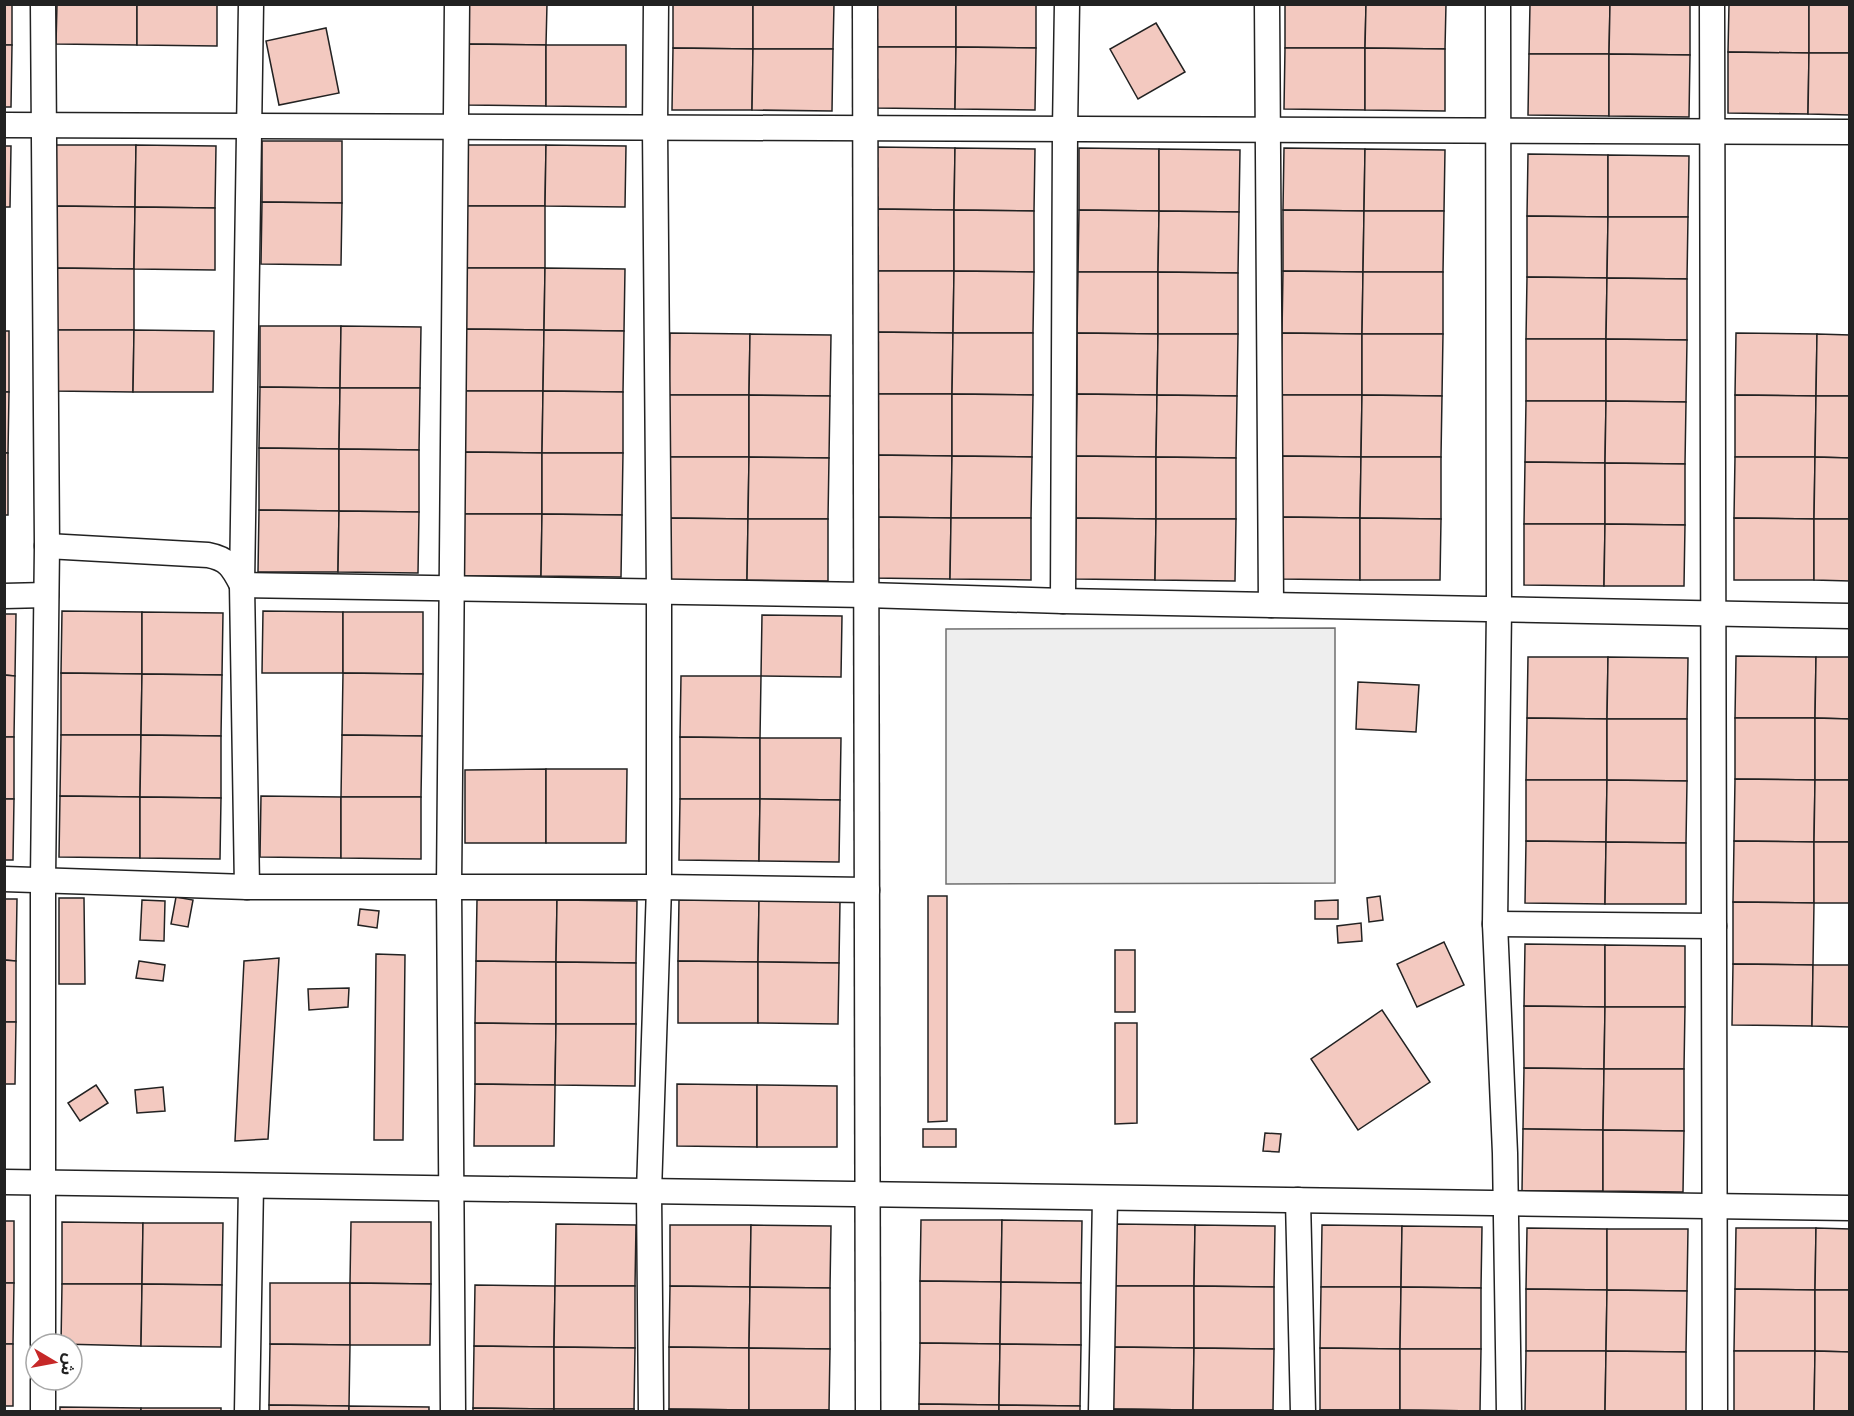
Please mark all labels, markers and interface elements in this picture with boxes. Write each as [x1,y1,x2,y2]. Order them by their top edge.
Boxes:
north arrow [24,1332,84,1392]
text: ش [57,1352,80,1377]

